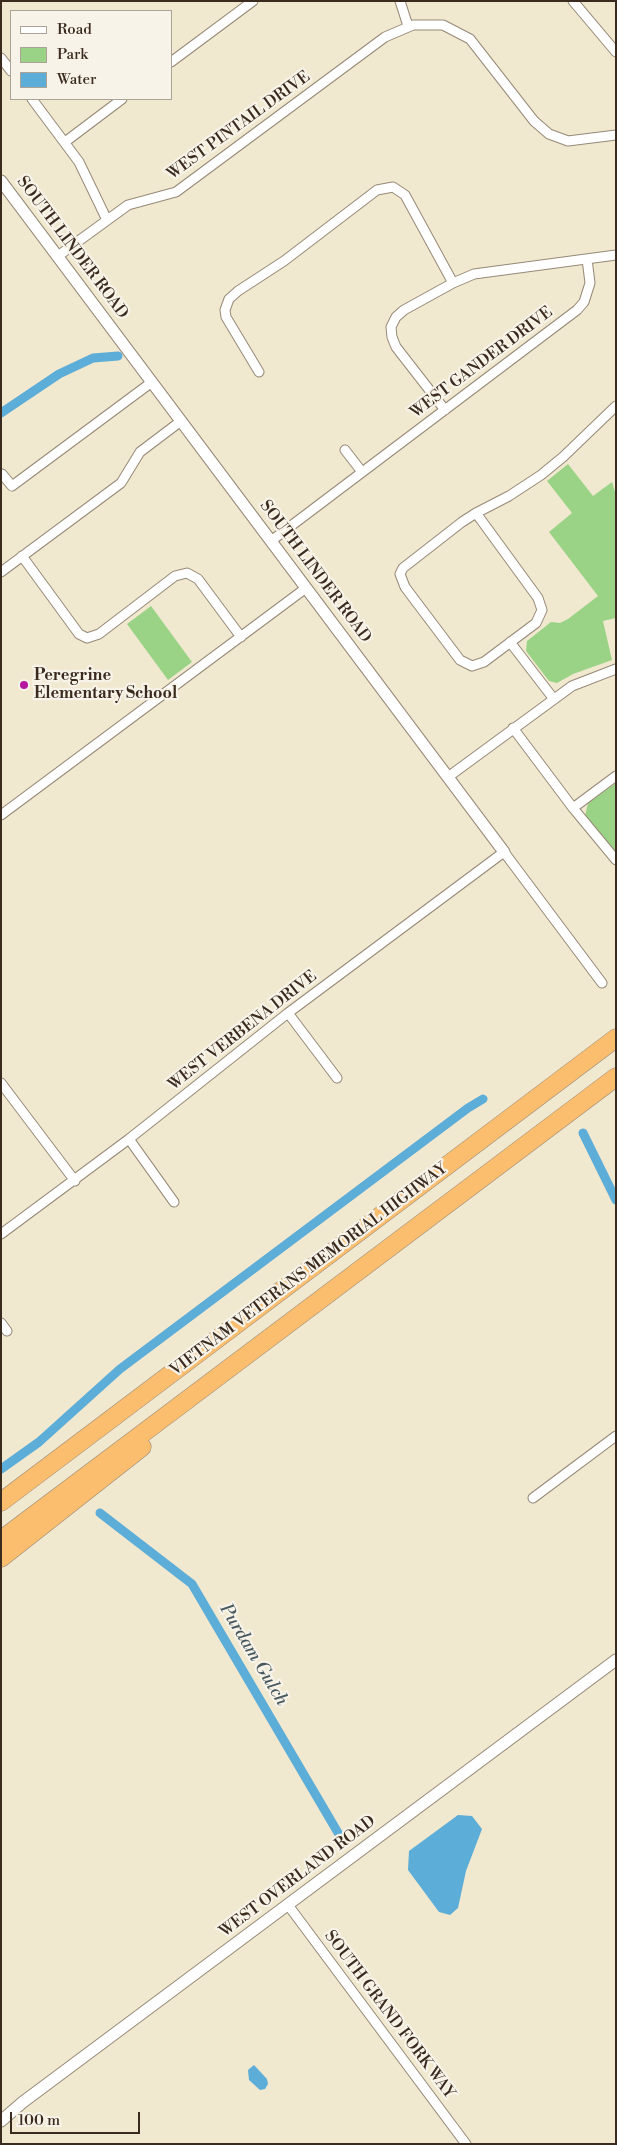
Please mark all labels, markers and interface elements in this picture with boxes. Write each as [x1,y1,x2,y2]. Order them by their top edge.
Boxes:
legend [10,10,172,100]
text: Road [57,20,92,39]
text: Park [57,45,88,64]
street label: WEST PINTAIL DRIVE [164,68,314,184]
text: Water [57,70,96,89]
street label: SOUTH LINDER ROAD [12,173,132,323]
street label: WEST GANDER DRIVE [407,303,557,423]
street label: SOUTH LINDER ROAD [255,497,375,647]
place label: Peregrine Elementary School [34,666,177,704]
marker: Peregrine Elementary School [18,679,30,691]
street label: WEST VERBENA DRIVE [165,967,321,1095]
street label: VIETNAM VETERANS MEMORIAL HIGHWAY [167,1159,451,1381]
water label: Purdam Gulch [214,1600,292,1710]
street label: WEST OVERLAND ROAD [216,1812,380,1942]
street label: SOUTH GRAND FORK WAY [320,1927,458,2103]
scale bar [12,2102,142,2134]
text: 100 m [18,2111,60,2130]

